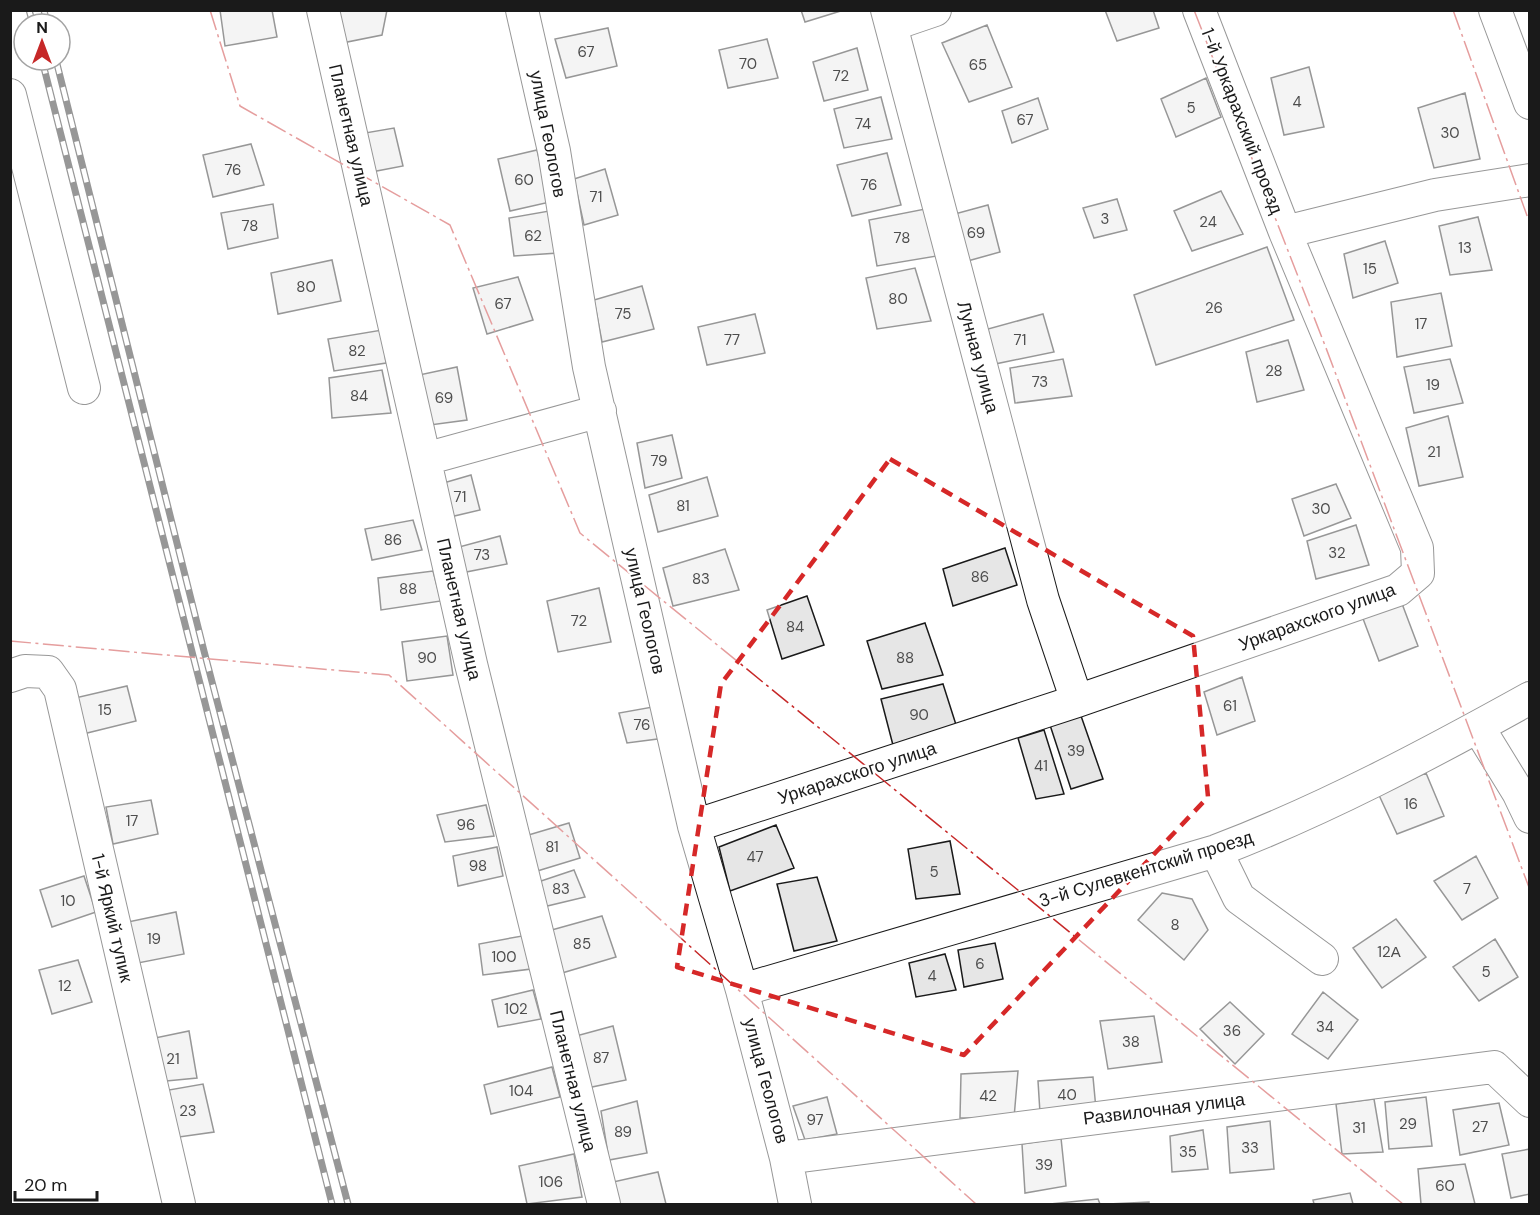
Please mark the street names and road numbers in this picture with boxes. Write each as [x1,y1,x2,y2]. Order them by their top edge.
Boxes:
street label: 1-й Уркарахский проезд [1195,25,1289,218]
street label: Планетная улица [323,62,379,209]
street label: улица Геологов [524,68,572,200]
street label: Лунная улица [952,298,1005,417]
street label: Планетная улица [431,536,487,683]
street label: улица Геологов [619,545,671,677]
street label: Уркарахского улица [1235,577,1400,657]
street label: Уркарахского улица [775,736,940,810]
street label: 3-й Сулевкентский проезд [1036,825,1256,913]
street label: 1-й Яркий тупик [86,851,138,985]
street label: Планетная улица [544,1008,602,1155]
street label: улица Геологов [738,1016,794,1146]
street label: Развилочная улица [1082,1087,1247,1131]

